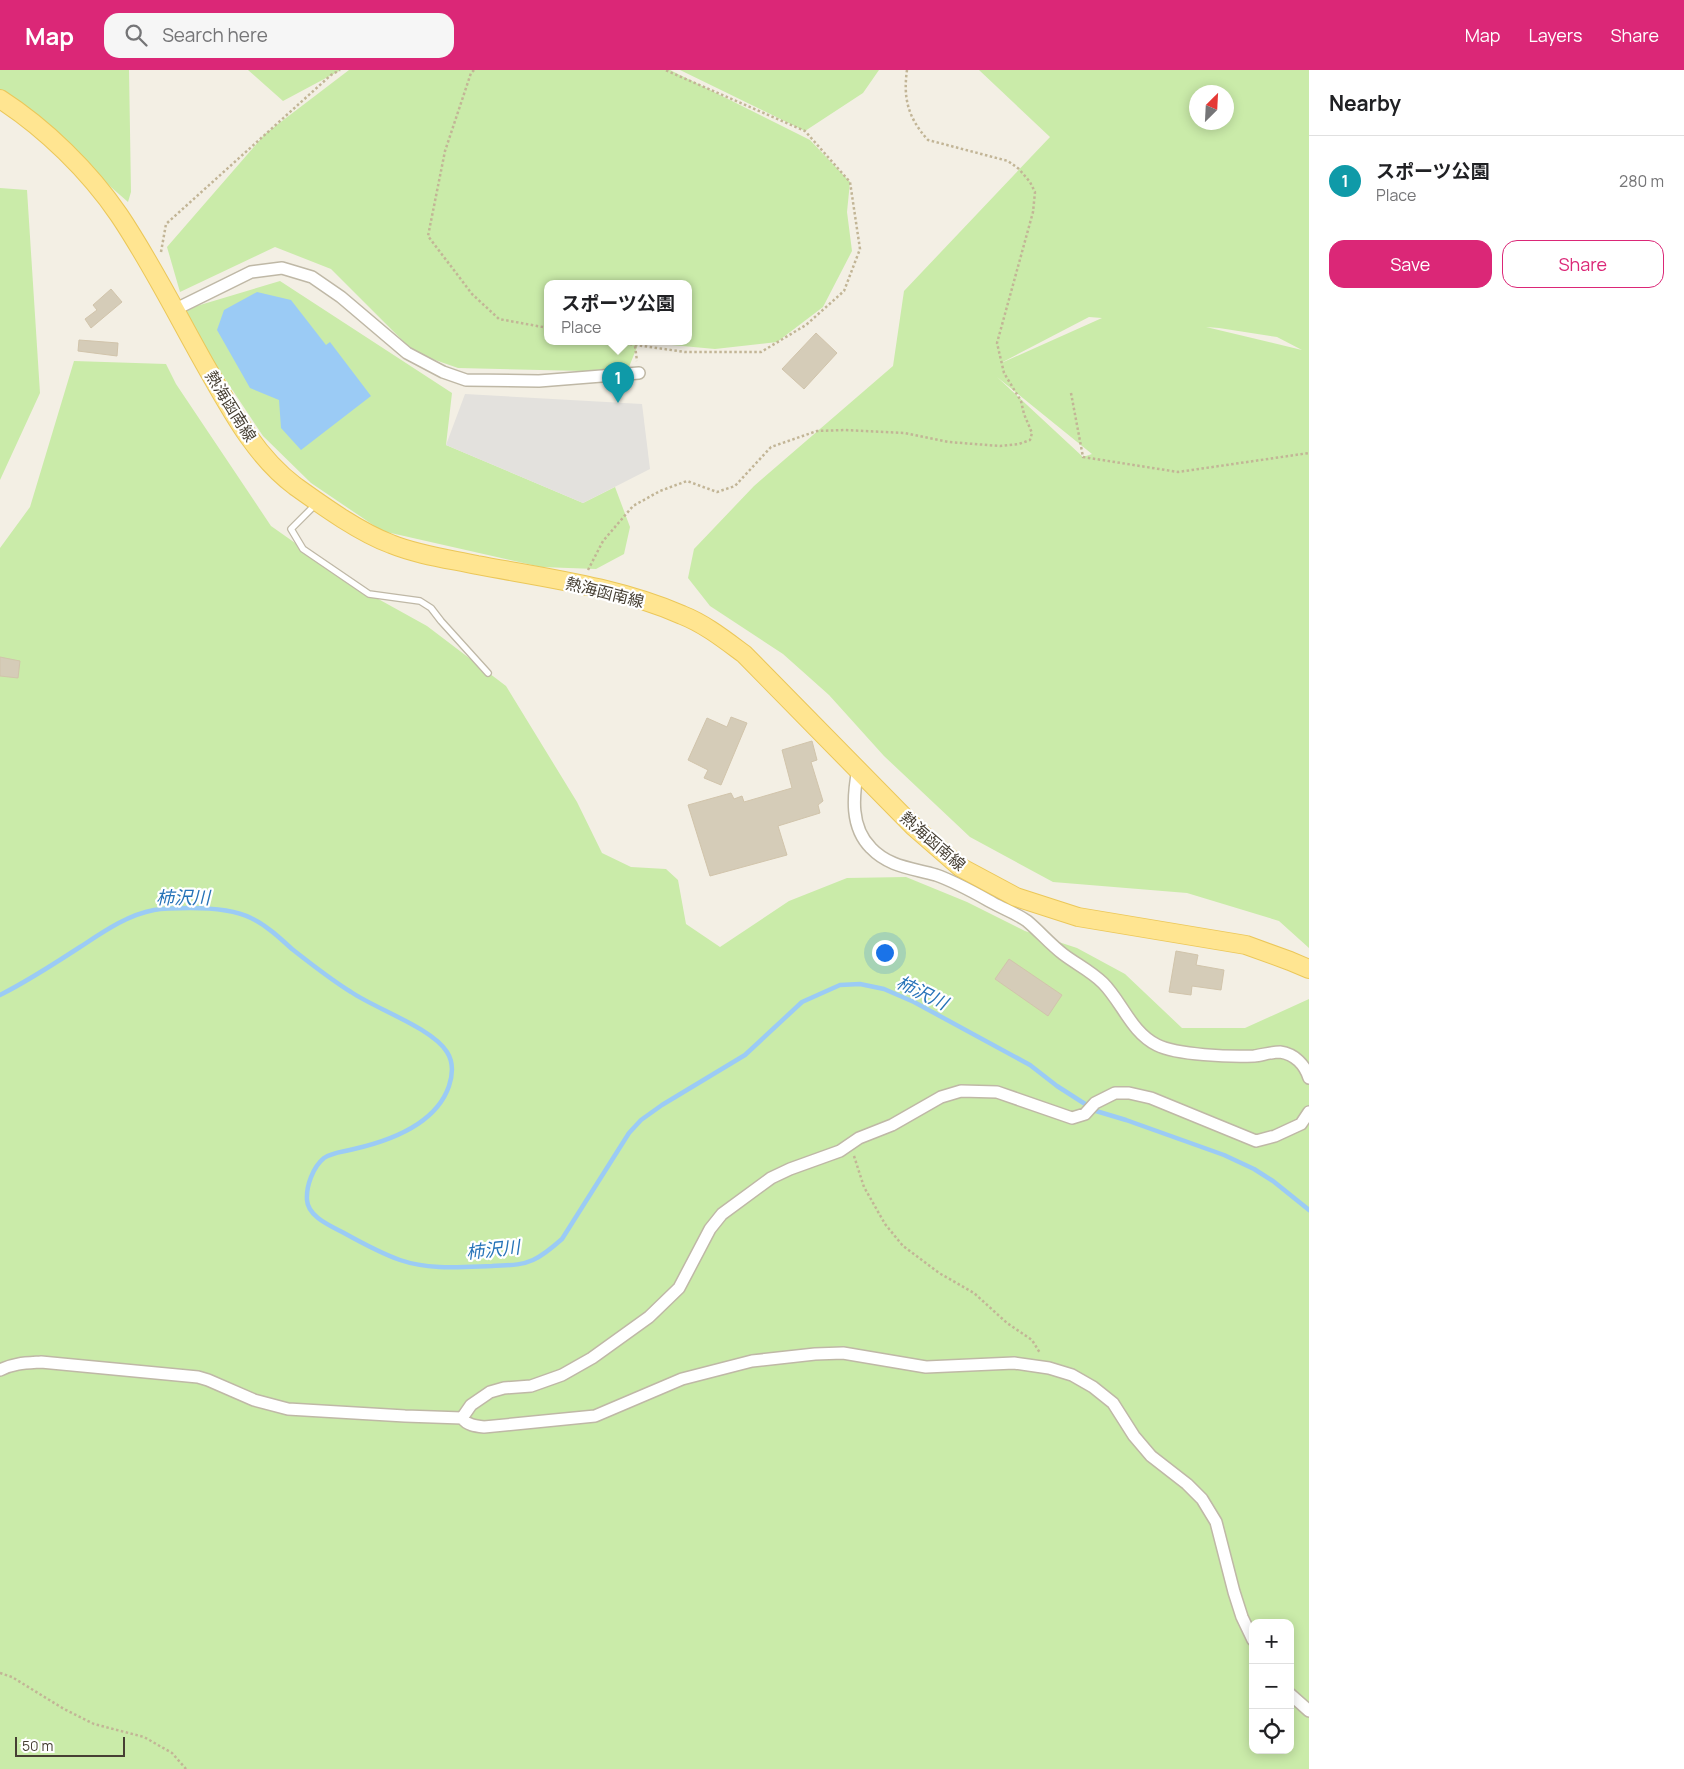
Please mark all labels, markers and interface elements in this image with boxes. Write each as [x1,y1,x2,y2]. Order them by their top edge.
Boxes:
search box [104,13,454,58]
text: Map [25,19,74,52]
icon: search [122,21,150,49]
text: Search here [162,22,268,48]
text: Map [1465,23,1500,47]
text: Layers [1528,23,1582,47]
text: Share [1610,23,1659,47]
north arrow [1189,85,1234,130]
text: Nearby [1329,89,1401,117]
text: スポーツ公園 [1376,158,1490,184]
text: 1 [1341,170,1349,192]
text: 280 m [1619,170,1664,192]
text: Place [1376,184,1416,206]
button: Save [1329,240,1492,288]
button: Share [1502,240,1664,288]
popup [544,280,692,345]
text: スポーツ公園 [561,290,675,316]
text: Place [561,316,601,338]
pin: 1 [602,362,634,403]
street label: 熱海函南線 [200,366,262,446]
street label: 熱海函南線 [564,572,646,612]
street label: 熱海函南線 [896,806,970,876]
water label: 柿沢川 [156,885,212,909]
your location [872,940,898,966]
water label: 柿沢川 [893,969,954,1016]
water label: 柿沢川 [465,1234,523,1264]
map controls [1249,1619,1294,1754]
button: + [1249,1619,1294,1664]
button: − [1249,1664,1294,1709]
button: locate [1249,1709,1294,1754]
scale bar [15,1734,125,1757]
text: 50 m [22,1736,53,1755]

